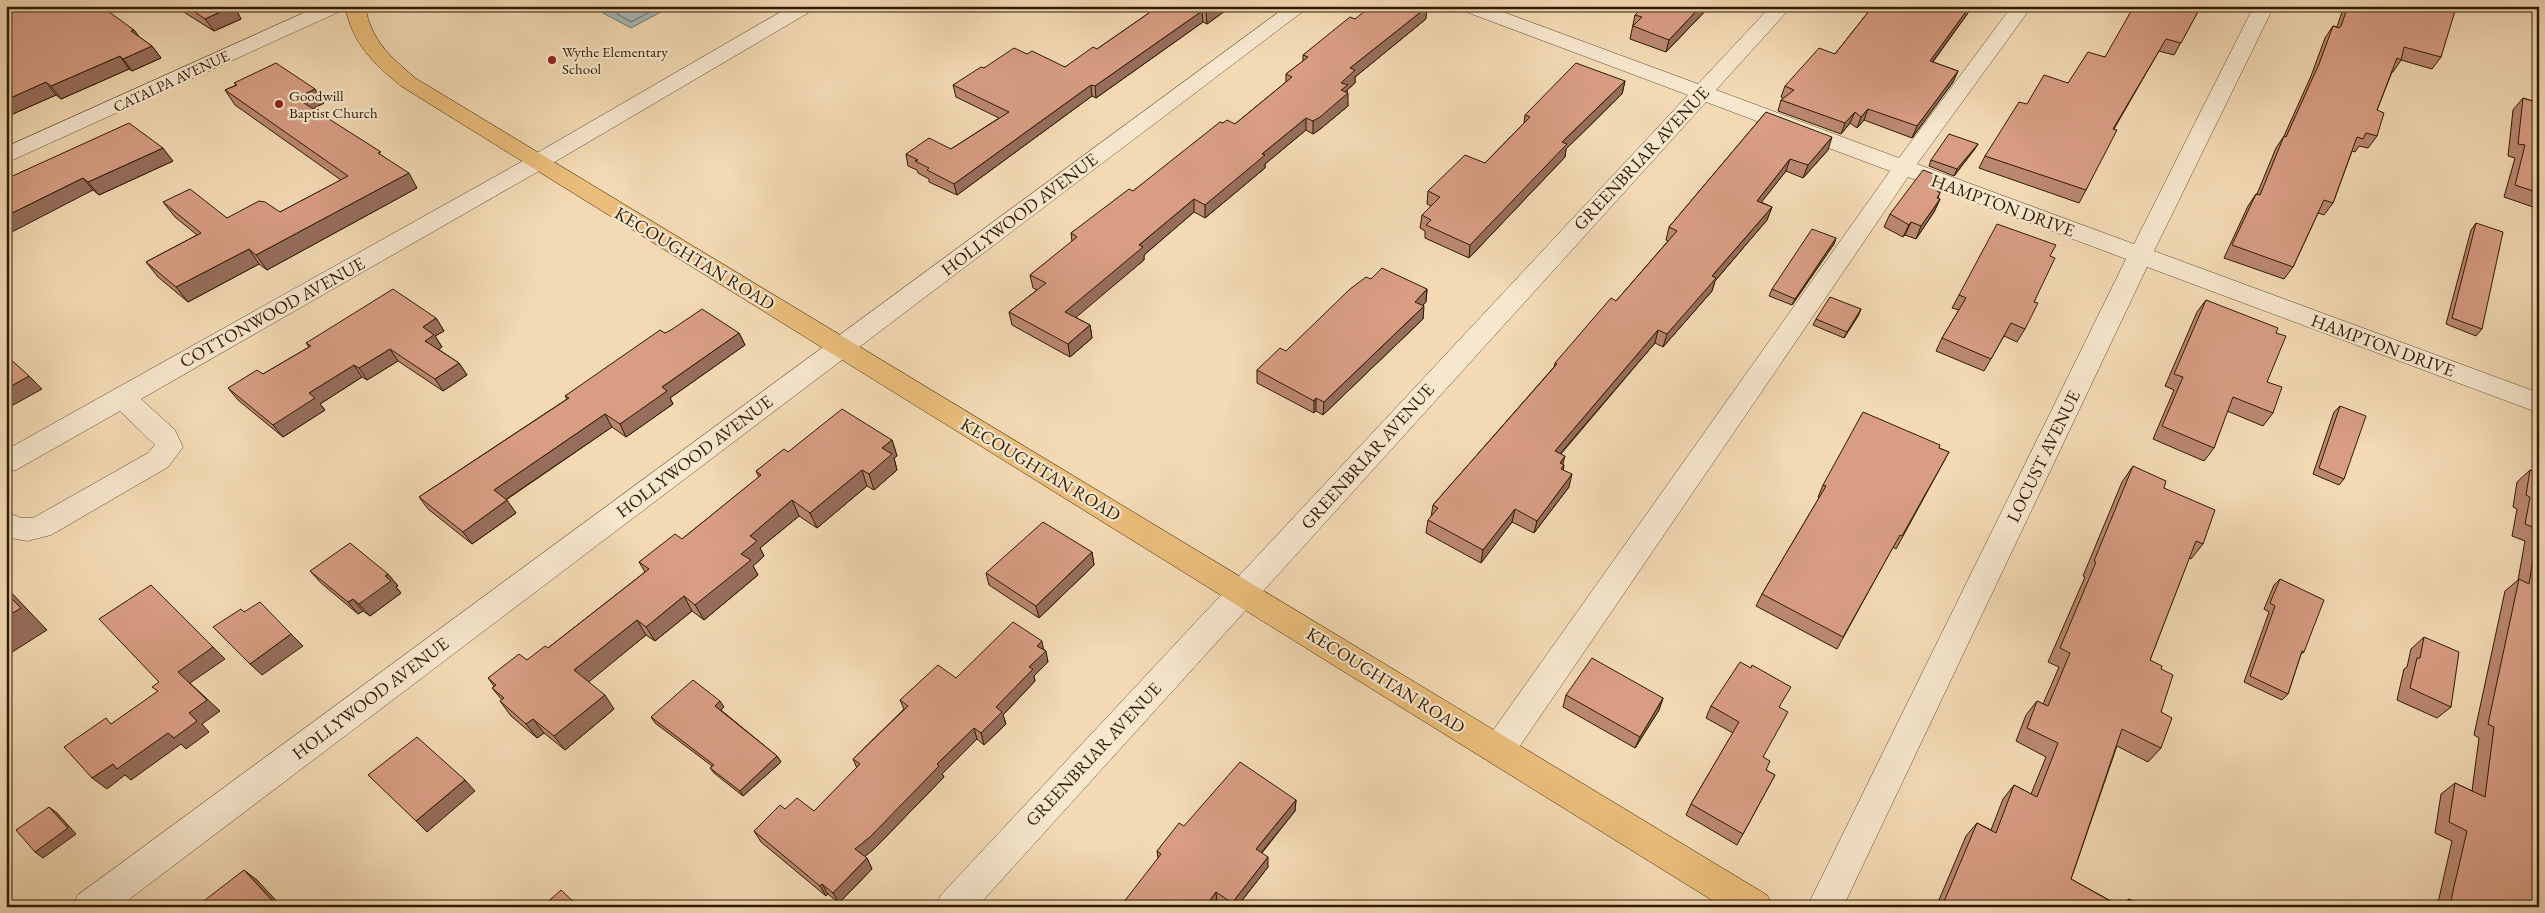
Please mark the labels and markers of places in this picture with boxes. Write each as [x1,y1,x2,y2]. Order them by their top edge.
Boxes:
place label: Wythe Elementary School [562,42,668,78]
marker: Wythe Elementary School [546,54,558,66]
place label: Goodwill Baptist Church [289,86,378,122]
marker: Goodwill Baptist Church [273,98,285,110]

